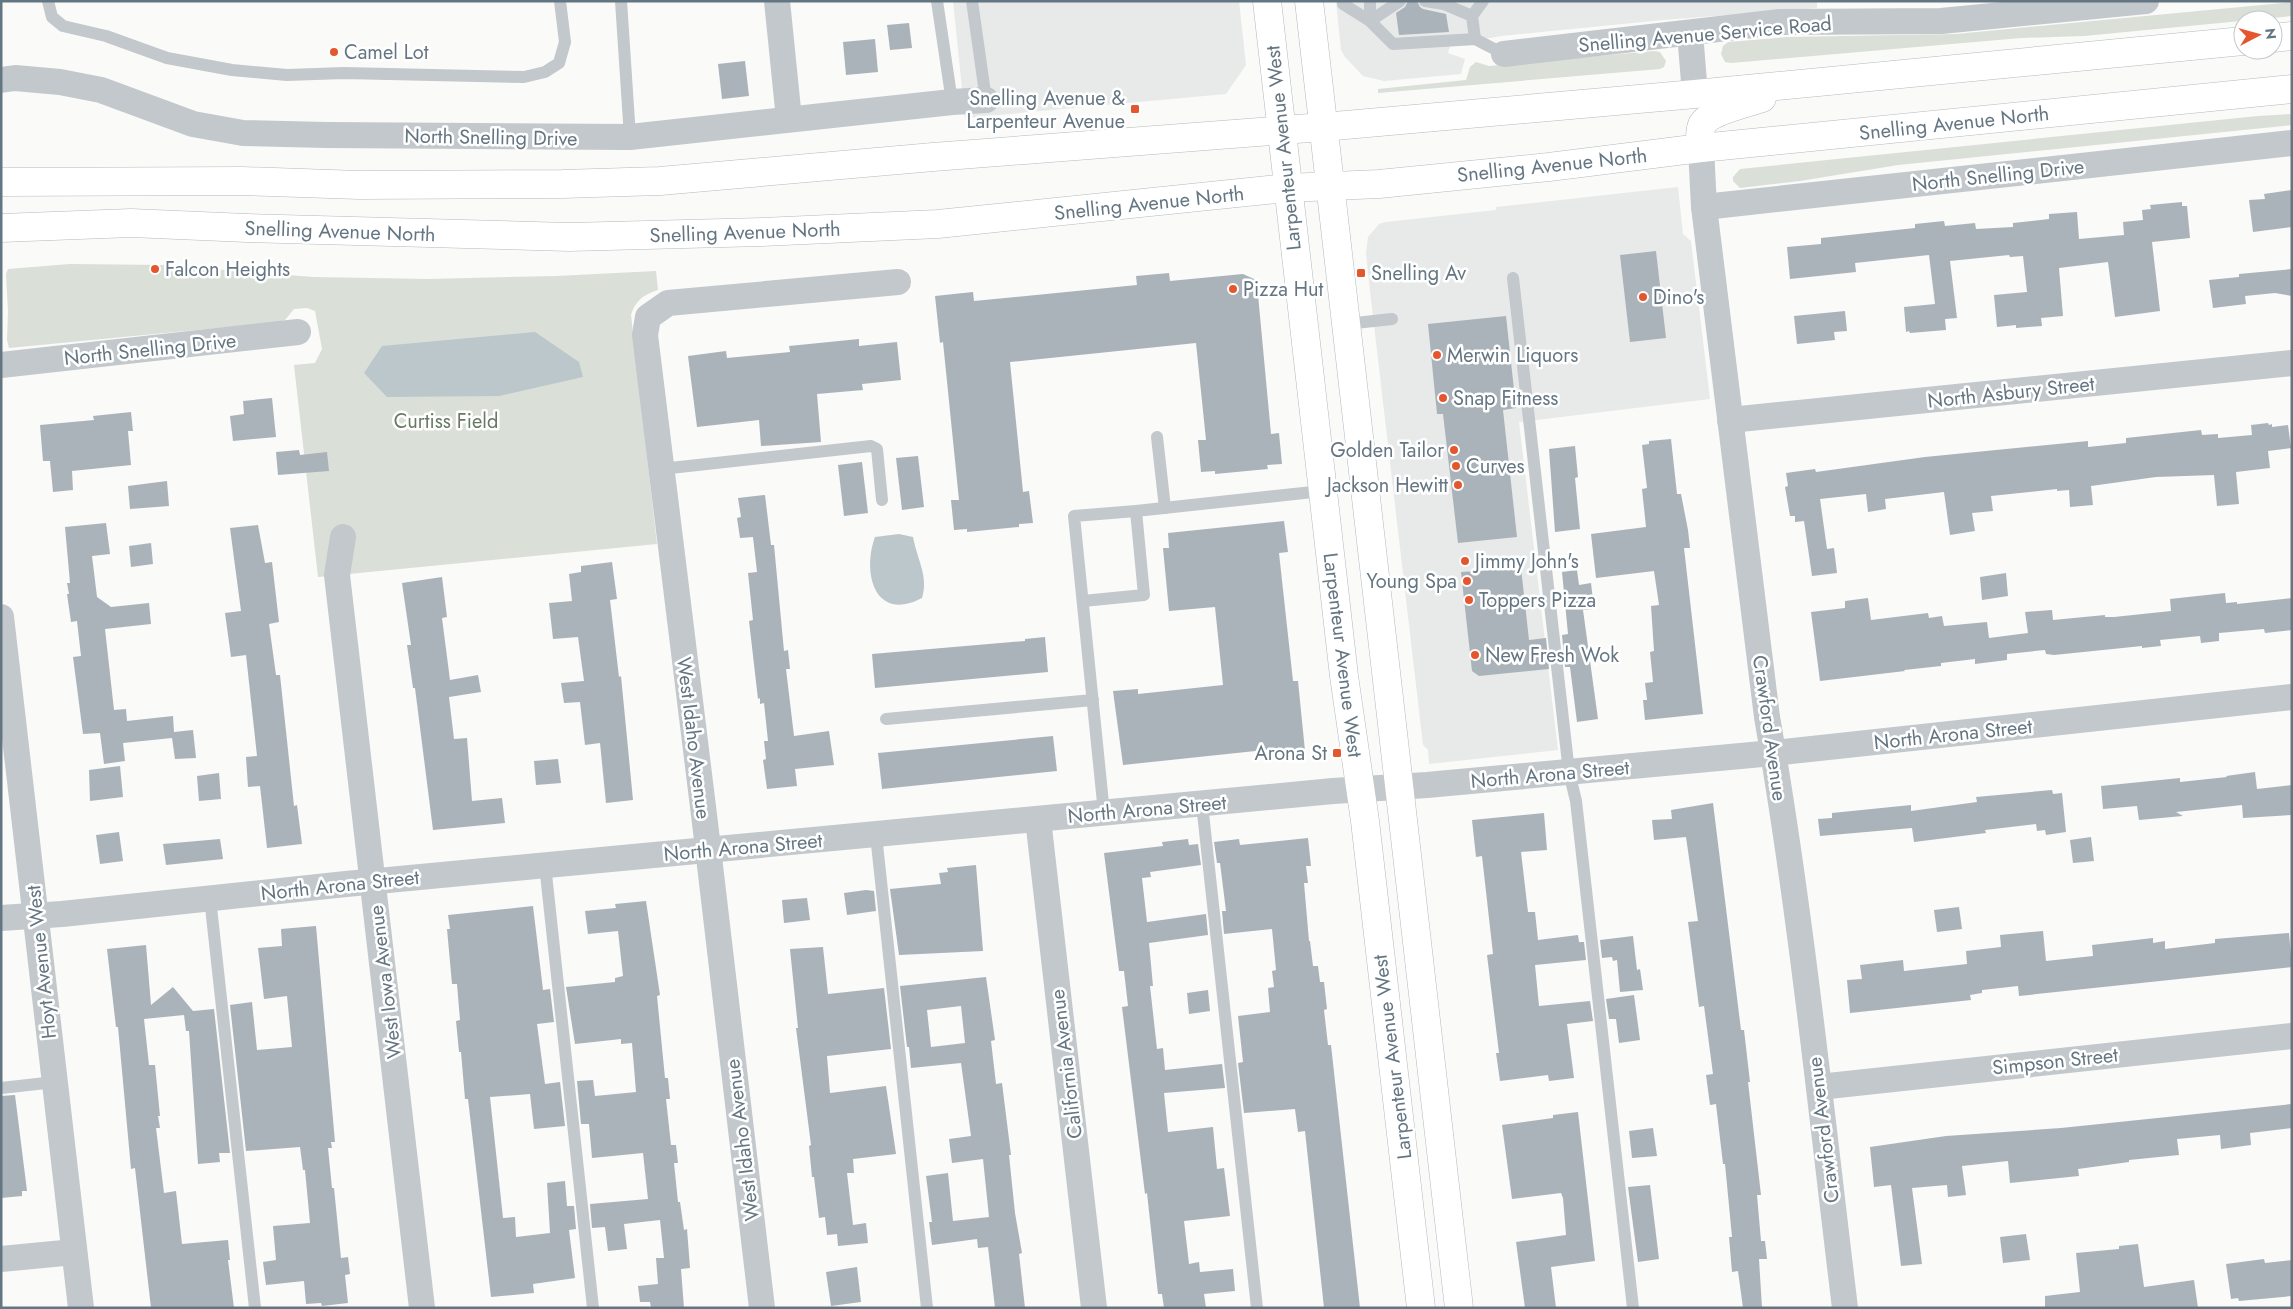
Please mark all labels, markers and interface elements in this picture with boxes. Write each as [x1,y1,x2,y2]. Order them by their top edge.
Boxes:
street label: Snelling Avenue Service Road [1577,9,1833,60]
north arrow [2233,10,2283,60]
text: N [2260,27,2281,40]
place label: Camel Lot [344,38,429,67]
street label: Larpenteur Avenue West [1258,44,1309,252]
marker: Camel Lot [328,46,340,58]
place label: Snelling Avenue & Larpenteur Avenue [967,84,1125,136]
street label: Snelling Avenue North [1858,99,2051,148]
marker: Snelling Avenue & Larpenteur Avenue [1129,103,1141,115]
street label: North Snelling Drive [404,121,578,154]
street label: Snelling Avenue North [1456,141,1649,190]
street label: North Snelling Drive [1910,152,2086,199]
street label: Snelling Avenue North [1053,179,1246,228]
street label: Snelling Avenue North [244,214,436,249]
street label: Snelling Avenue North [649,215,841,250]
place label: Falcon Heights [165,255,290,284]
place label: Snelling Av [1371,259,1466,288]
marker: Falcon Heights [149,263,161,275]
marker: Snelling Av [1355,267,1367,279]
place label: Pizza Hut [1243,275,1324,304]
marker: Pizza Hut [1227,283,1239,295]
place label: Dino's [1653,283,1704,312]
marker: Dino's [1637,291,1649,303]
street label: North Snelling Drive [62,326,238,373]
place label: Merwin Liquors [1447,341,1578,370]
marker: Merwin Liquors [1431,349,1443,361]
street label: North Asbury Street [1926,369,2096,416]
place label: Snap Fitness [1453,384,1558,413]
marker: Snap Fitness [1437,392,1449,404]
park label: Curtiss Field [394,407,498,436]
place label: Golden Tailor [1330,436,1444,465]
marker: Golden Tailor [1448,444,1460,456]
place label: Curves [1466,452,1525,481]
marker: Curves [1450,460,1462,472]
place label: Jackson Hewitt [1324,471,1448,500]
marker: Jackson Hewitt [1452,479,1464,491]
place label: Jimmy John's [1472,547,1579,576]
street label: Larpenteur Avenue West [1316,551,1369,759]
marker: Jimmy John's [1459,555,1471,567]
place label: Young Spa [1366,567,1457,596]
marker: Young Spa [1461,575,1473,587]
place label: Toppers Pizza [1479,586,1596,615]
marker: Toppers Pizza [1463,594,1475,606]
place label: New Fresh Wok [1485,641,1619,670]
marker: New Fresh Wok [1469,649,1481,661]
street label: Crawford Avenue [1745,653,1794,803]
street label: West Idaho Avenue [669,655,718,821]
street label: North Arona Street [1872,712,2034,757]
place label: Arona St [1254,739,1327,768]
marker: Arona St [1331,747,1343,759]
street label: North Arona Street [1470,753,1631,796]
street label: North Arona Street [1067,788,1228,831]
street label: North Arona Street [663,826,824,869]
street label: North Arona Street [259,863,421,908]
street label: Hoyt Avenue West [19,884,64,1040]
street label: West Iowa Avenue [362,904,409,1060]
street label: Larpenteur Avenue West [1366,953,1419,1161]
street label: California Avenue [1043,988,1090,1140]
street label: Simpson Street [1991,1040,2120,1083]
street label: Crawford Avenue [1800,1055,1847,1205]
street label: West Idaho Avenue [718,1057,767,1223]

